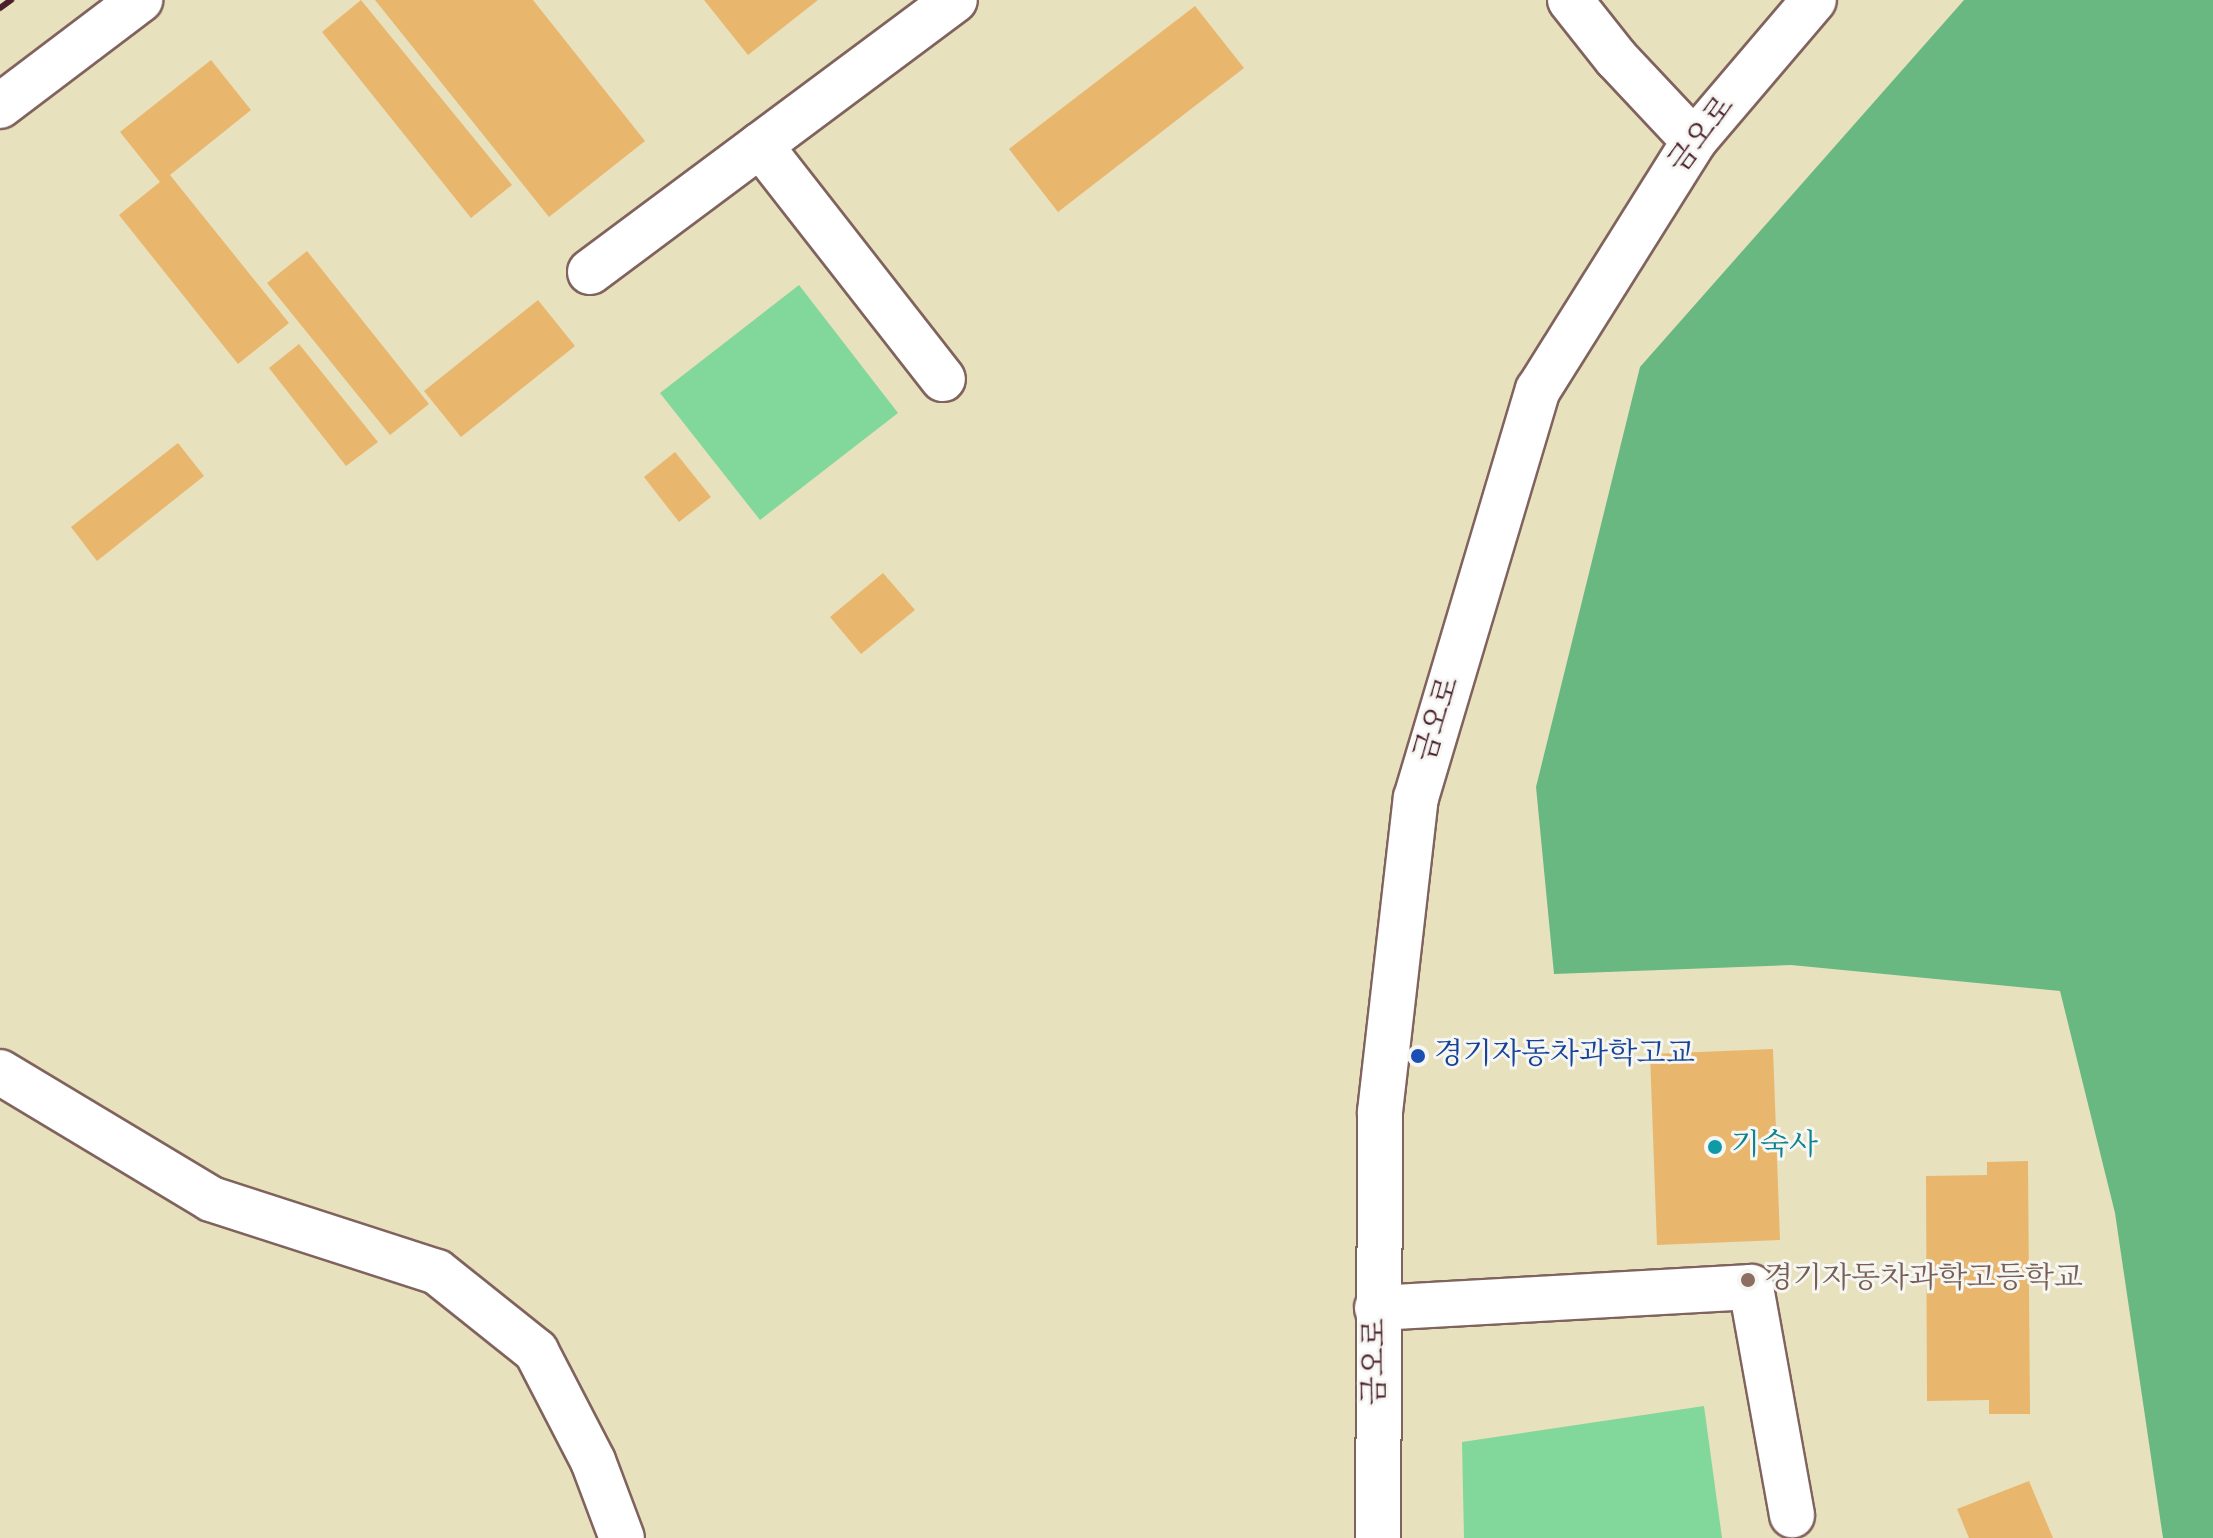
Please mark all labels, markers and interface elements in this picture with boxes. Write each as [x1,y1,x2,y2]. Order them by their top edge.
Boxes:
street label: 금오로 [1662,90,1744,182]
street label: 금오로 [1409,673,1469,767]
place label: 경기자동차과학고교 [1434,1038,1695,1074]
marker: 경기자동차과학고교 [1409,1047,1427,1065]
place label: 기숙사 [1731,1129,1818,1165]
marker: 기숙사 [1706,1138,1724,1156]
place label: 경기자동차과학고등학교 [1764,1262,2083,1298]
marker: 경기자동차과학고등학교 [1739,1271,1757,1289]
street label: 금오로 [1359,1319,1395,1405]

